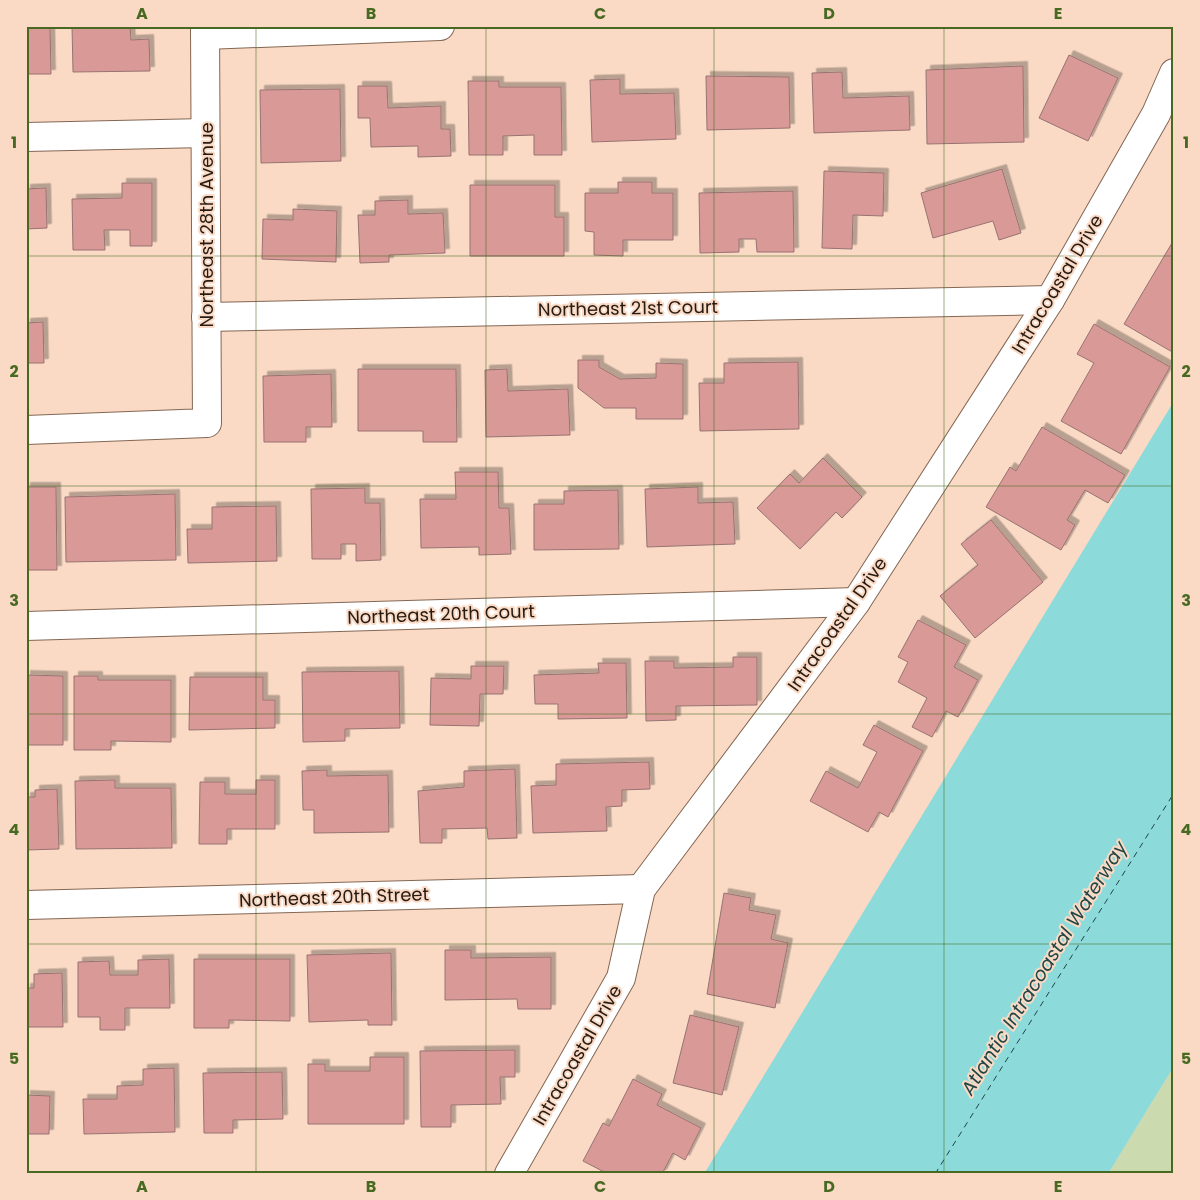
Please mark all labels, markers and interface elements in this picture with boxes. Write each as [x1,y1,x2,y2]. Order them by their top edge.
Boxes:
text: A [136,2,148,25]
text: B [366,2,376,25]
text: C [594,2,606,25]
text: D [823,2,835,25]
text: E [1054,2,1062,25]
street label: Northeast 28th Avenue [194,122,219,328]
text: 1 [11,131,17,154]
text: 1 [1183,131,1189,154]
street label: Intracoastal Drive [1005,210,1109,358]
street label: Northeast 21st Court [538,294,718,322]
text: 2 [9,360,19,383]
text: 2 [1181,360,1191,383]
street label: Intracoastal Drive [781,552,893,696]
text: 3 [9,589,19,612]
text: 3 [1181,589,1191,612]
street label: Northeast 20th Court [347,598,535,630]
text: 4 [9,818,20,841]
text: 4 [1181,818,1192,841]
water label: Atlantic Intracoastal Waterway [954,835,1134,1101]
street label: Northeast 20th Street [238,881,430,913]
street label: Intracoastal Drive [527,980,627,1130]
text: 5 [9,1047,19,1070]
text: 5 [1181,1047,1191,1070]
text: A [136,1175,148,1198]
text: B [366,1175,376,1198]
text: C [594,1175,606,1198]
text: D [823,1175,835,1198]
text: E [1054,1175,1062,1198]

